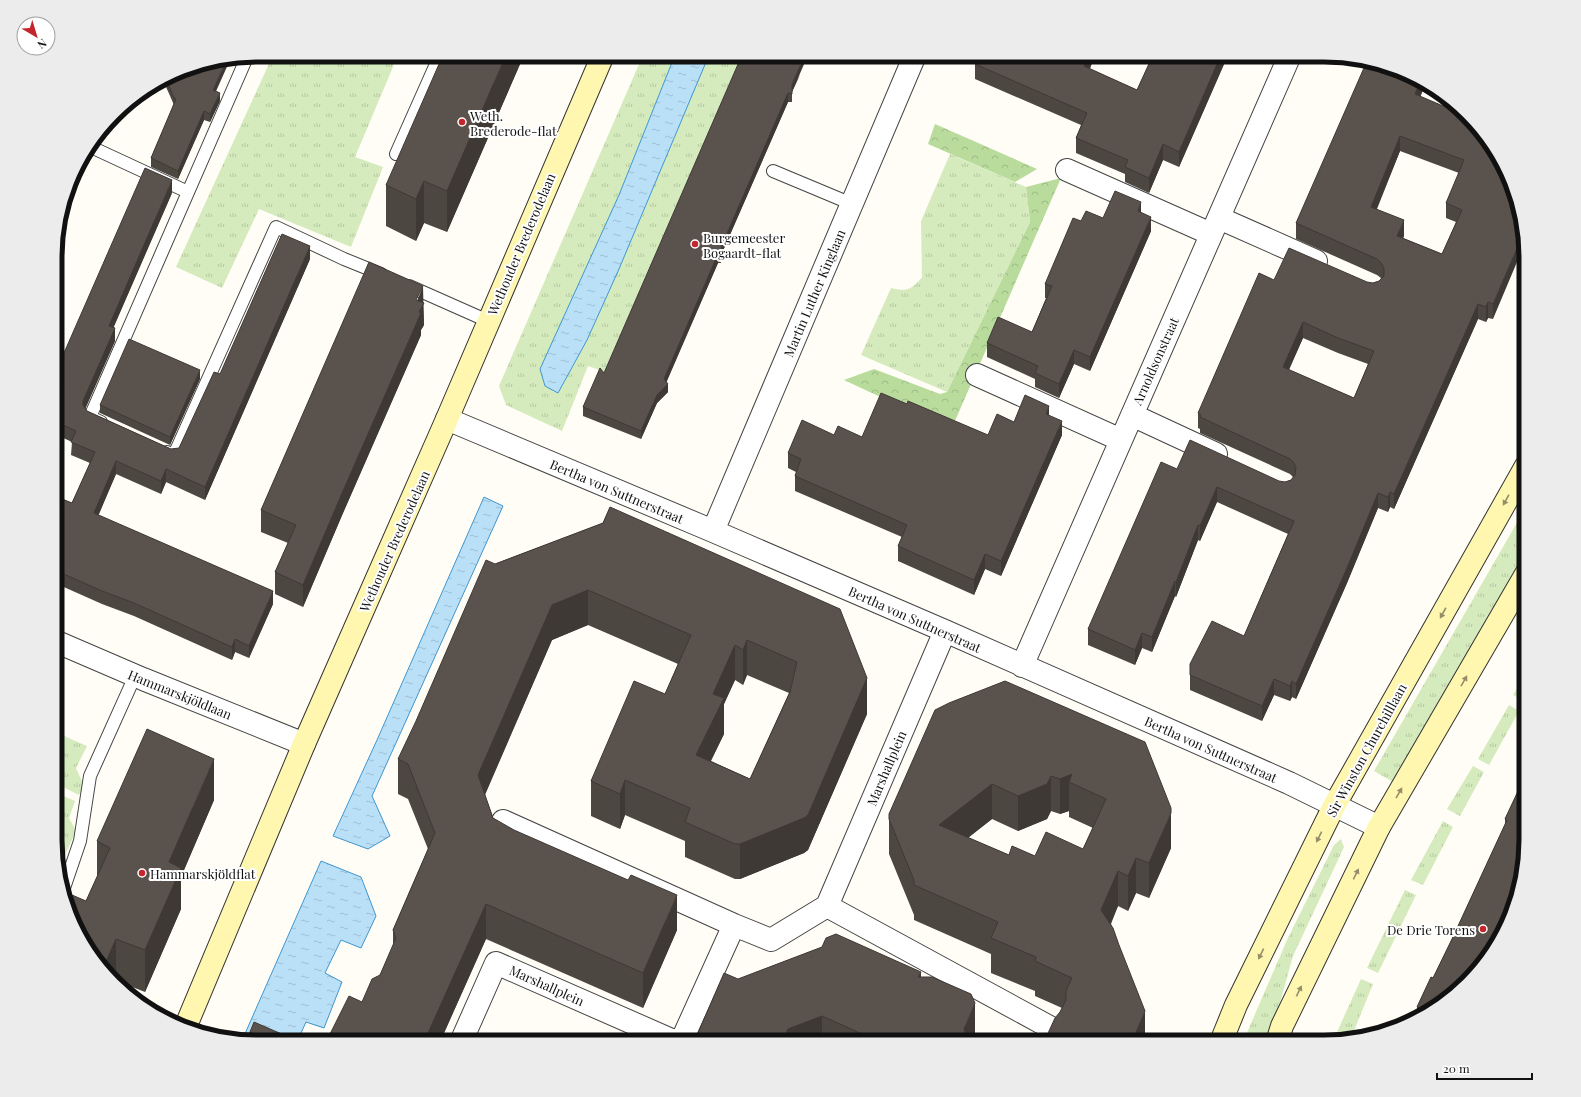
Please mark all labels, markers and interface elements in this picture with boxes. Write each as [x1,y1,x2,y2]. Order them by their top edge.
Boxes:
north arrow [16,16,56,56]
text: N [35,36,50,53]
place label: Weth. Brederode-flat [469,107,557,139]
marker: Weth. Brederode-flat [457,117,467,127]
street label: Wethouder Brederodelaan [483,170,559,319]
street label: Martin Luther Kinglaan [779,226,849,359]
place label: Burgemeester Bogaardt-flat [703,229,785,261]
marker: Burgemeester Bogaardt-flat [690,239,700,249]
street label: Arnoldsonstraat [1128,314,1182,408]
street label: Bertha von Suttnerstraat [548,455,687,527]
street label: Wethouder Brederodelaan [355,468,433,615]
one-way arrow [1503,494,1510,506]
street label: Bertha von Suttnerstraat [846,582,984,656]
one-way arrow [1439,608,1446,619]
street label: Hammarskjöldlaan [126,665,235,723]
one-way arrow [1460,675,1467,687]
street label: Sir Winston Churchilllaan [1322,680,1410,820]
street label: Bertha von Suttnerstraat [1142,712,1280,786]
street label: Marshallplein [863,728,910,808]
one-way arrow [1395,787,1402,799]
one-way arrow [1316,832,1322,843]
place label: Hammarskjöldflat [150,865,256,882]
marker: Hammarskjöldflat [137,868,147,878]
one-way arrow [1353,868,1359,880]
place label: De Drie Torens [1387,921,1475,938]
marker: De Drie Torens [1478,924,1488,934]
one-way arrow [1258,948,1264,960]
street label: Marshallplein [507,961,587,1009]
one-way arrow [1296,985,1303,997]
scale bar [1437,1055,1532,1081]
text: 20 m [1443,1060,1470,1076]

